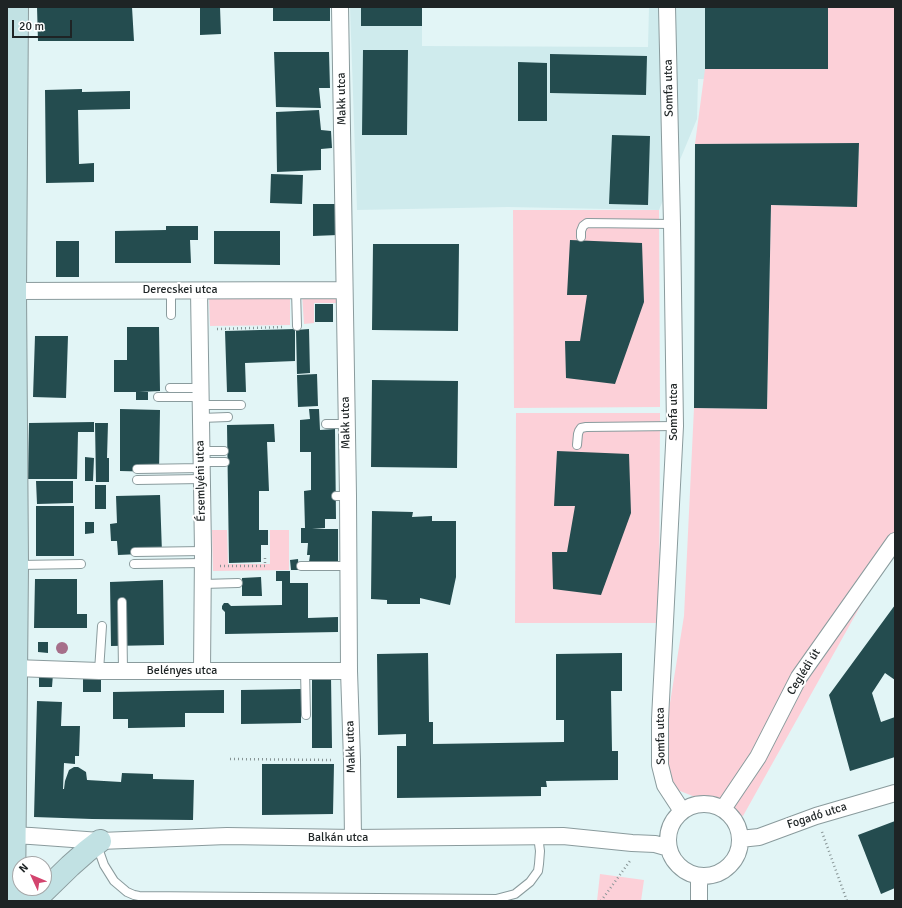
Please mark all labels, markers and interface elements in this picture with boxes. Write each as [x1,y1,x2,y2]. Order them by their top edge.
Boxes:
scale bar [14,12,74,38]
text: 20 m [19,19,44,34]
street label: Somfa utca [661,59,677,117]
street label: Makk utca [334,72,350,126]
street label: Derecskei utca [143,283,217,297]
street label: Somfa utca [667,383,681,441]
street label: Makk utca [338,396,354,450]
street label: Érsemlyéni utca [193,440,209,522]
street label: Ceglédi út [784,646,824,698]
street label: Belényes utca [147,664,217,678]
street label: Somfa utca [653,707,669,765]
street label: Makk utca [343,720,359,774]
street label: Fogadó utca [785,800,849,832]
street label: Balkán utca [308,831,368,845]
north arrow [12,856,52,896]
text: N [16,861,31,875]

